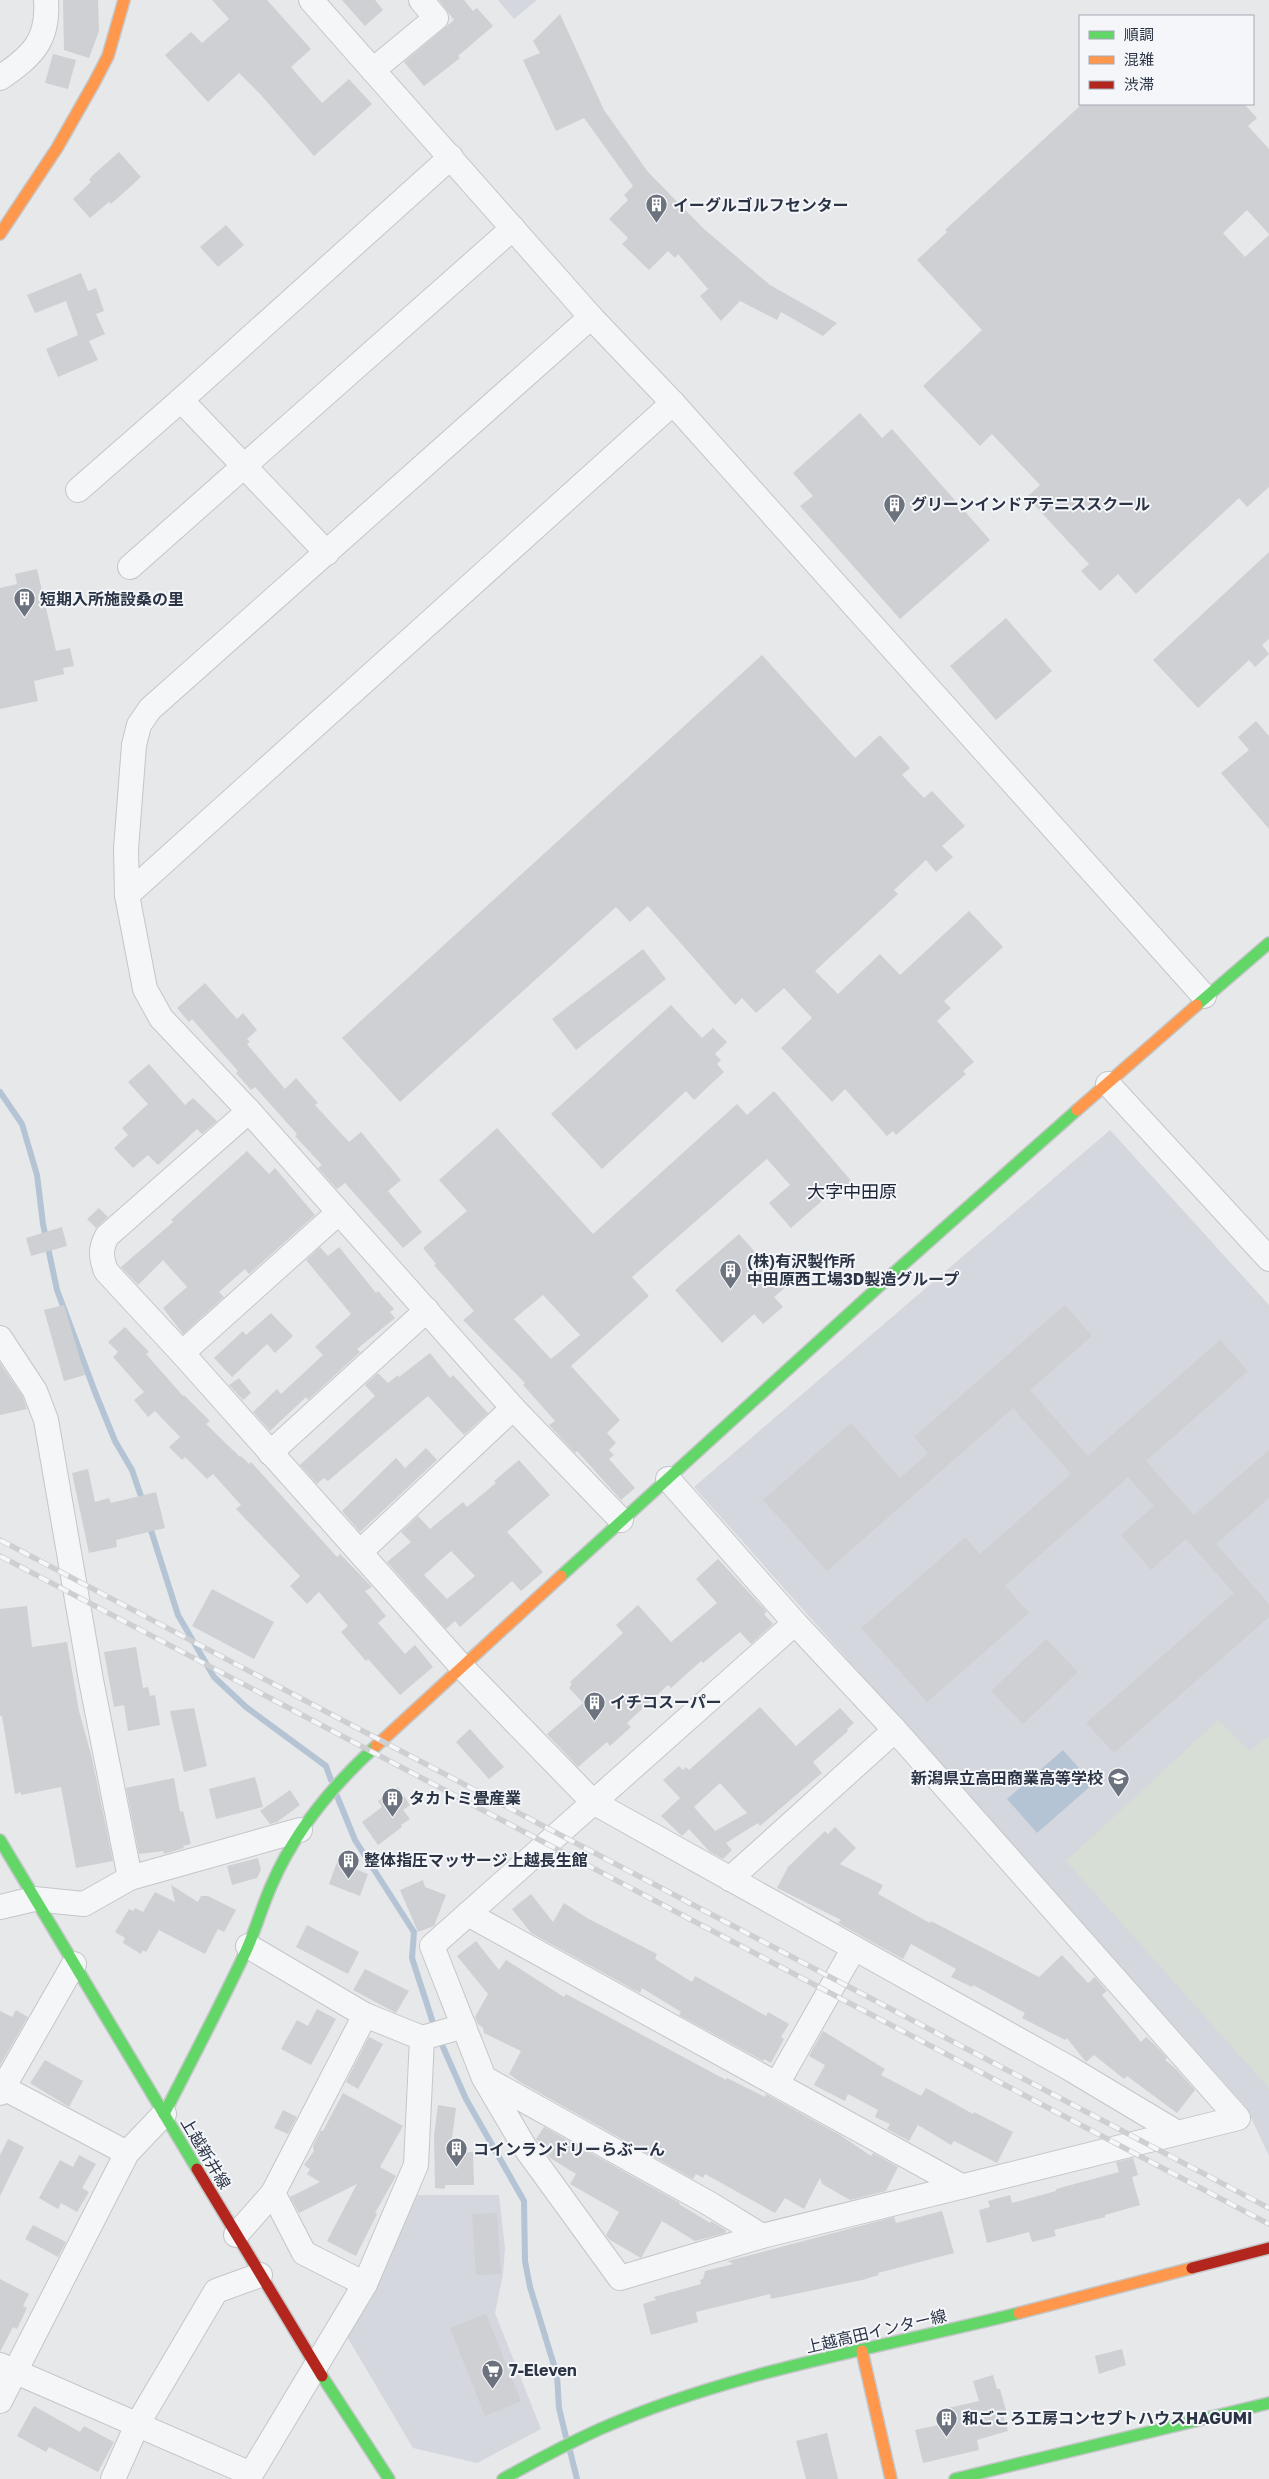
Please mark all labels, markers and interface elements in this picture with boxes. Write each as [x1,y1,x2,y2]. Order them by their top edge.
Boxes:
legend [1079,15,1254,105]
text: 順調 [1124,25,1154,43]
text: 混雑 [1124,50,1154,68]
text: 渋滞 [1124,75,1154,93]
building icon: イーグルゴルフセンター [645,193,669,224]
place label: イーグルゴルフセンター [673,195,849,215]
building icon: グリーンインドアテニススクール [883,492,907,523]
place label: グリーンインドアテニススクール [911,494,1150,514]
building icon: 短期入所施設桑の里 [12,587,36,618]
place label: 短期入所施設桑の里 [40,589,184,609]
district label: 大字中田原 [807,1180,897,1202]
place label: (株)有沢製作所 中田原西工場3D製造グループ [747,1251,959,1289]
building icon: (株)有沢製作所 中田原西工場3D製造グループ [719,1258,743,1289]
building icon: イチコスーパー [582,1690,606,1721]
place label: イチコスーパー [610,1692,722,1712]
school or university icon: 新潟県立高田商業高等学校 [1107,1766,1131,1797]
place label: 新潟県立高田商業高等学校 [911,1768,1103,1788]
building icon: タカトミ畳産業 [381,1786,405,1817]
place label: タカトミ畳産業 [409,1788,521,1808]
building icon: 整体指圧マッサージ上越長生館 [336,1848,360,1879]
place label: 整体指圧マッサージ上越長生館 [364,1850,588,1870]
street label: 上越新井線 [177,2114,235,2192]
building icon: コインランドリーらぶーん [445,2137,469,2168]
place label: コインランドリーらぶーん [473,2139,665,2159]
street label: 上越高田インター線 [804,2305,948,2357]
supermarket icon: 7-Eleven [481,2358,505,2389]
place label: 7-Eleven [509,2360,577,2380]
building icon: 和ごころ工房コンセプトハウスHAGUMI [934,2406,958,2437]
place label: 和ごころ工房コンセプトハウスHAGUMI [962,2408,1252,2428]

